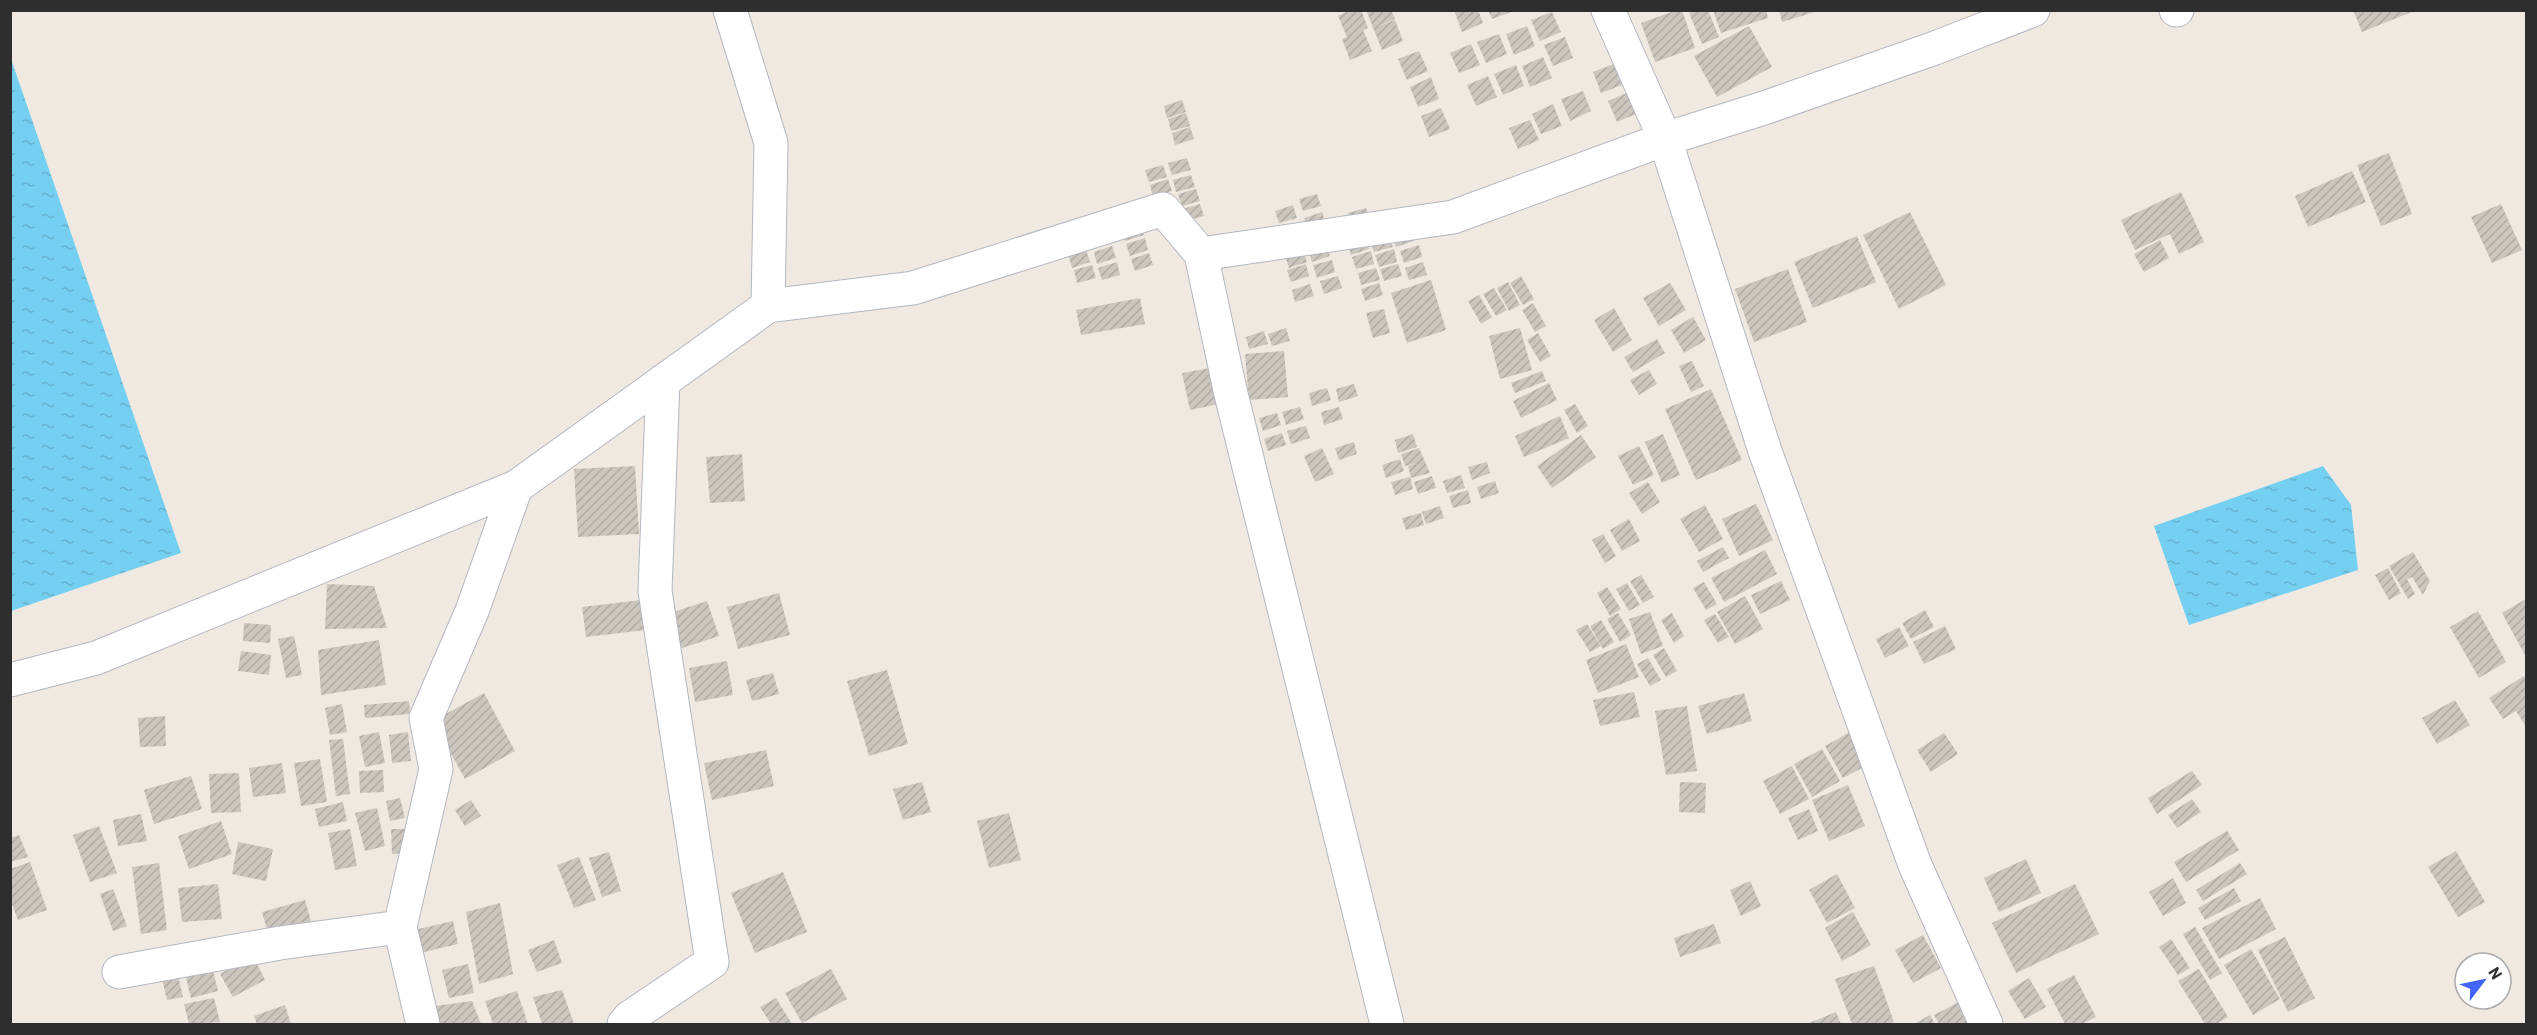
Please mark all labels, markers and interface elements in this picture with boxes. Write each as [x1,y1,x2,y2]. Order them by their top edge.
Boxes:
north arrow [2453,951,2513,1011]
text: N [2485,963,2507,982]

